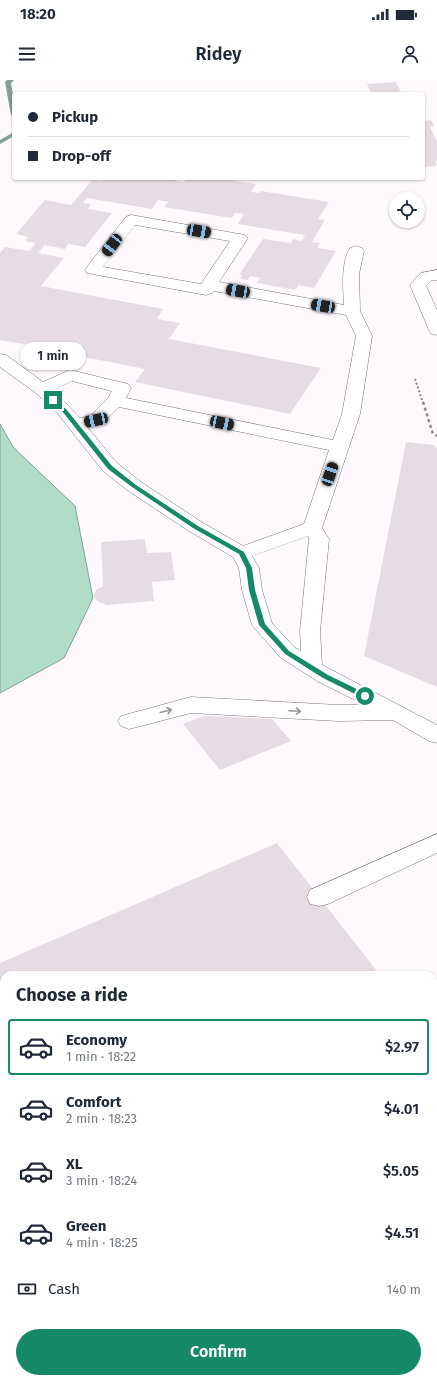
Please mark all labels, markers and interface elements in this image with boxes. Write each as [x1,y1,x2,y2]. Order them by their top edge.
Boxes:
text: 18:20 [20,5,56,23]
icon: menu [16,43,38,65]
text: Ridey [196,43,241,65]
icon: person [399,43,421,65]
text: Pickup [52,108,98,126]
text: Drop-off [52,147,111,165]
map controls [389,192,425,228]
button: locate [389,192,425,228]
car [186,223,212,239]
car [100,232,124,258]
car [225,283,251,299]
car [310,298,336,314]
callout: 1 min [20,342,86,370]
text: 1 min [37,348,69,363]
route end [44,391,62,409]
car [83,412,109,428]
car [209,415,235,431]
car [320,461,340,487]
route start [356,687,374,705]
one-way arrow [160,707,173,714]
one-way arrow [288,707,301,714]
text: Choose a ride [16,984,128,1006]
icon: car [18,1029,54,1065]
text: Economy [66,1031,127,1049]
text: $2.97 [385,1038,419,1056]
text: 1 min · 18:22 [66,1049,136,1064]
icon: car [18,1091,54,1127]
text: Comfort [66,1093,122,1111]
text: $4.01 [384,1100,419,1118]
text: 2 min · 18:23 [66,1111,137,1126]
icon: car [18,1153,54,1189]
text: XL [66,1155,82,1173]
text: $5.05 [383,1162,419,1180]
text: 3 min · 18:24 [66,1173,137,1188]
icon: car [18,1215,54,1251]
text: Green [66,1217,106,1235]
text: $4.51 [385,1224,419,1242]
text: 4 min · 18:25 [66,1235,138,1250]
icon: cash [16,1278,38,1300]
text: Cash [48,1280,80,1298]
text: 140 m [387,1282,421,1297]
button: Confirm [16,1329,421,1375]

